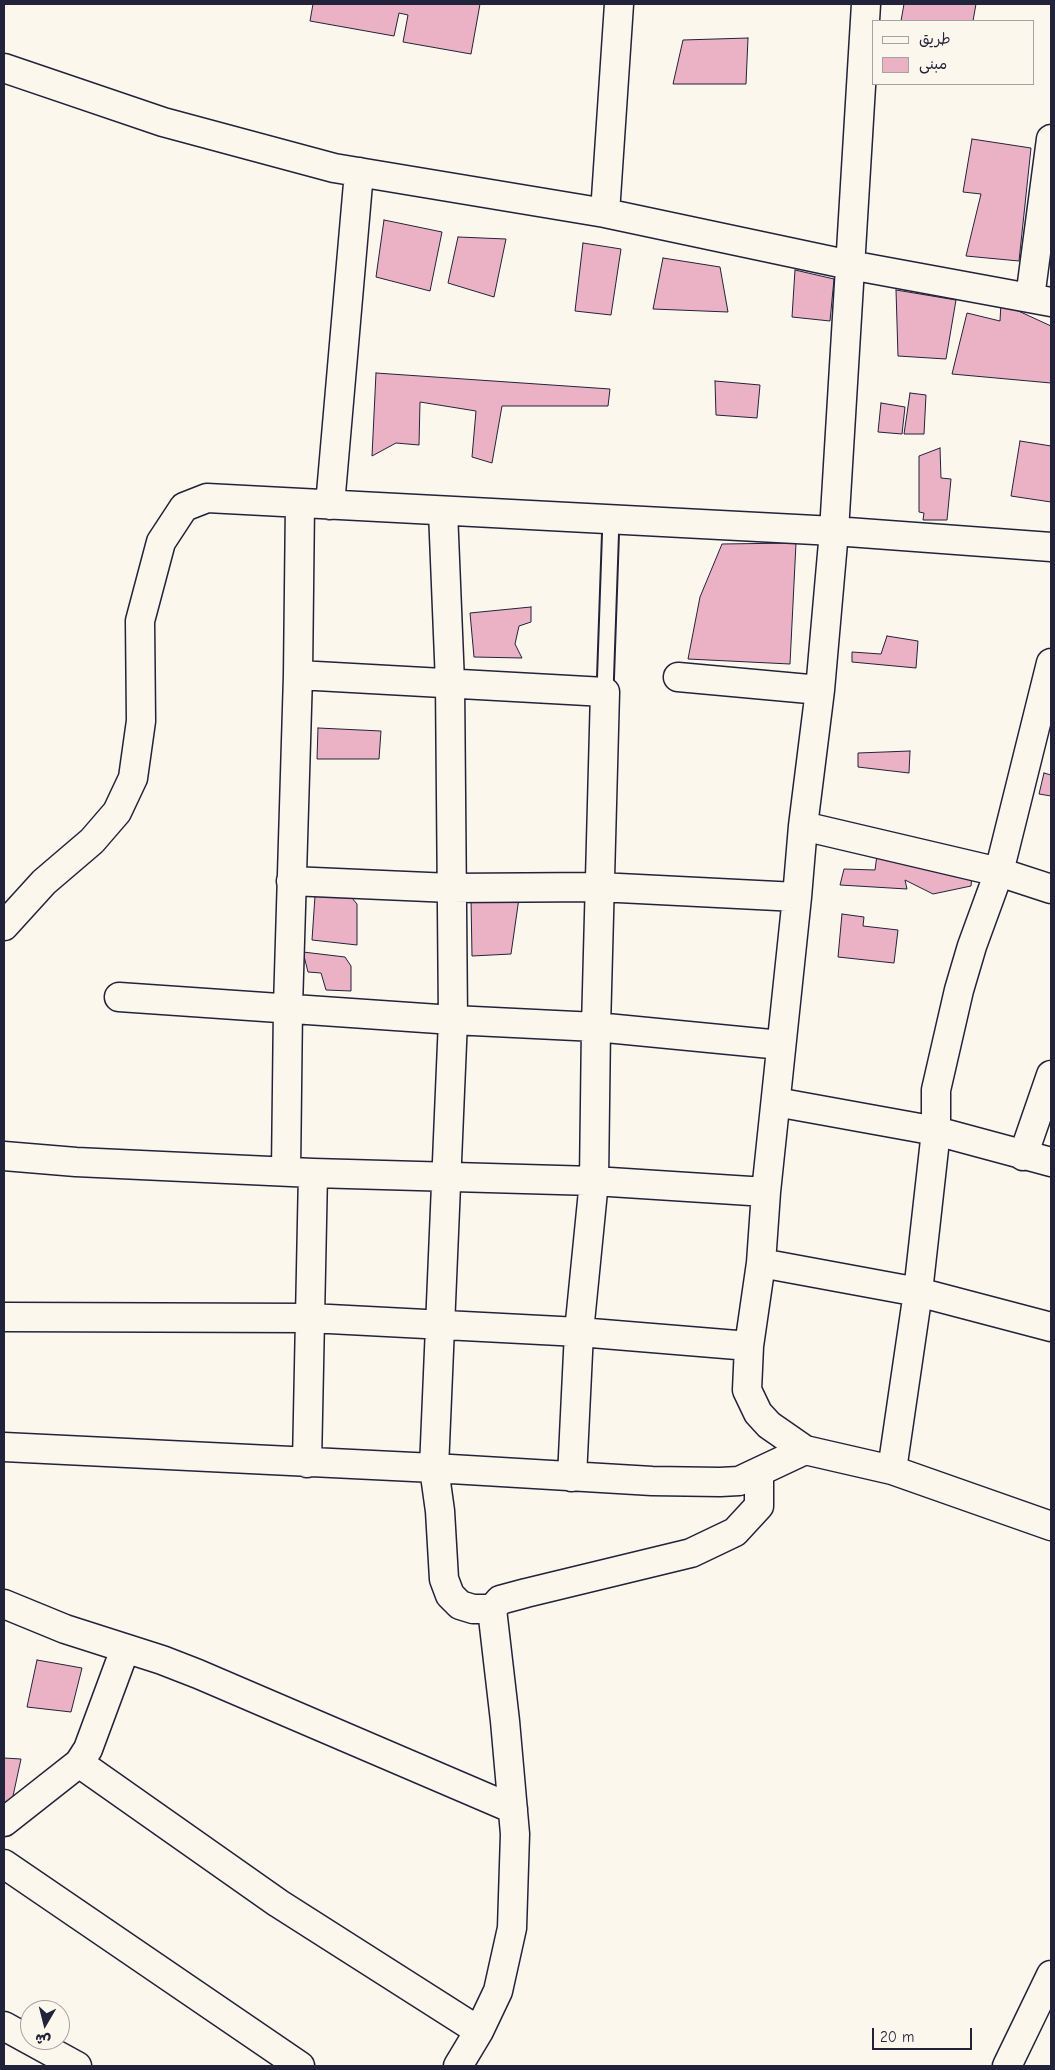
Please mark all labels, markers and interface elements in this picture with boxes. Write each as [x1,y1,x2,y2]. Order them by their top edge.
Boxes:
legend [872,20,1035,85]
text: طريق [919,30,951,48]
text: مبنى [919,55,947,73]
north arrow [20,2000,70,2050]
scale bar [875,2018,975,2050]
text: 20 m [880,2028,914,2046]
text: ش [34,2030,52,2049]

